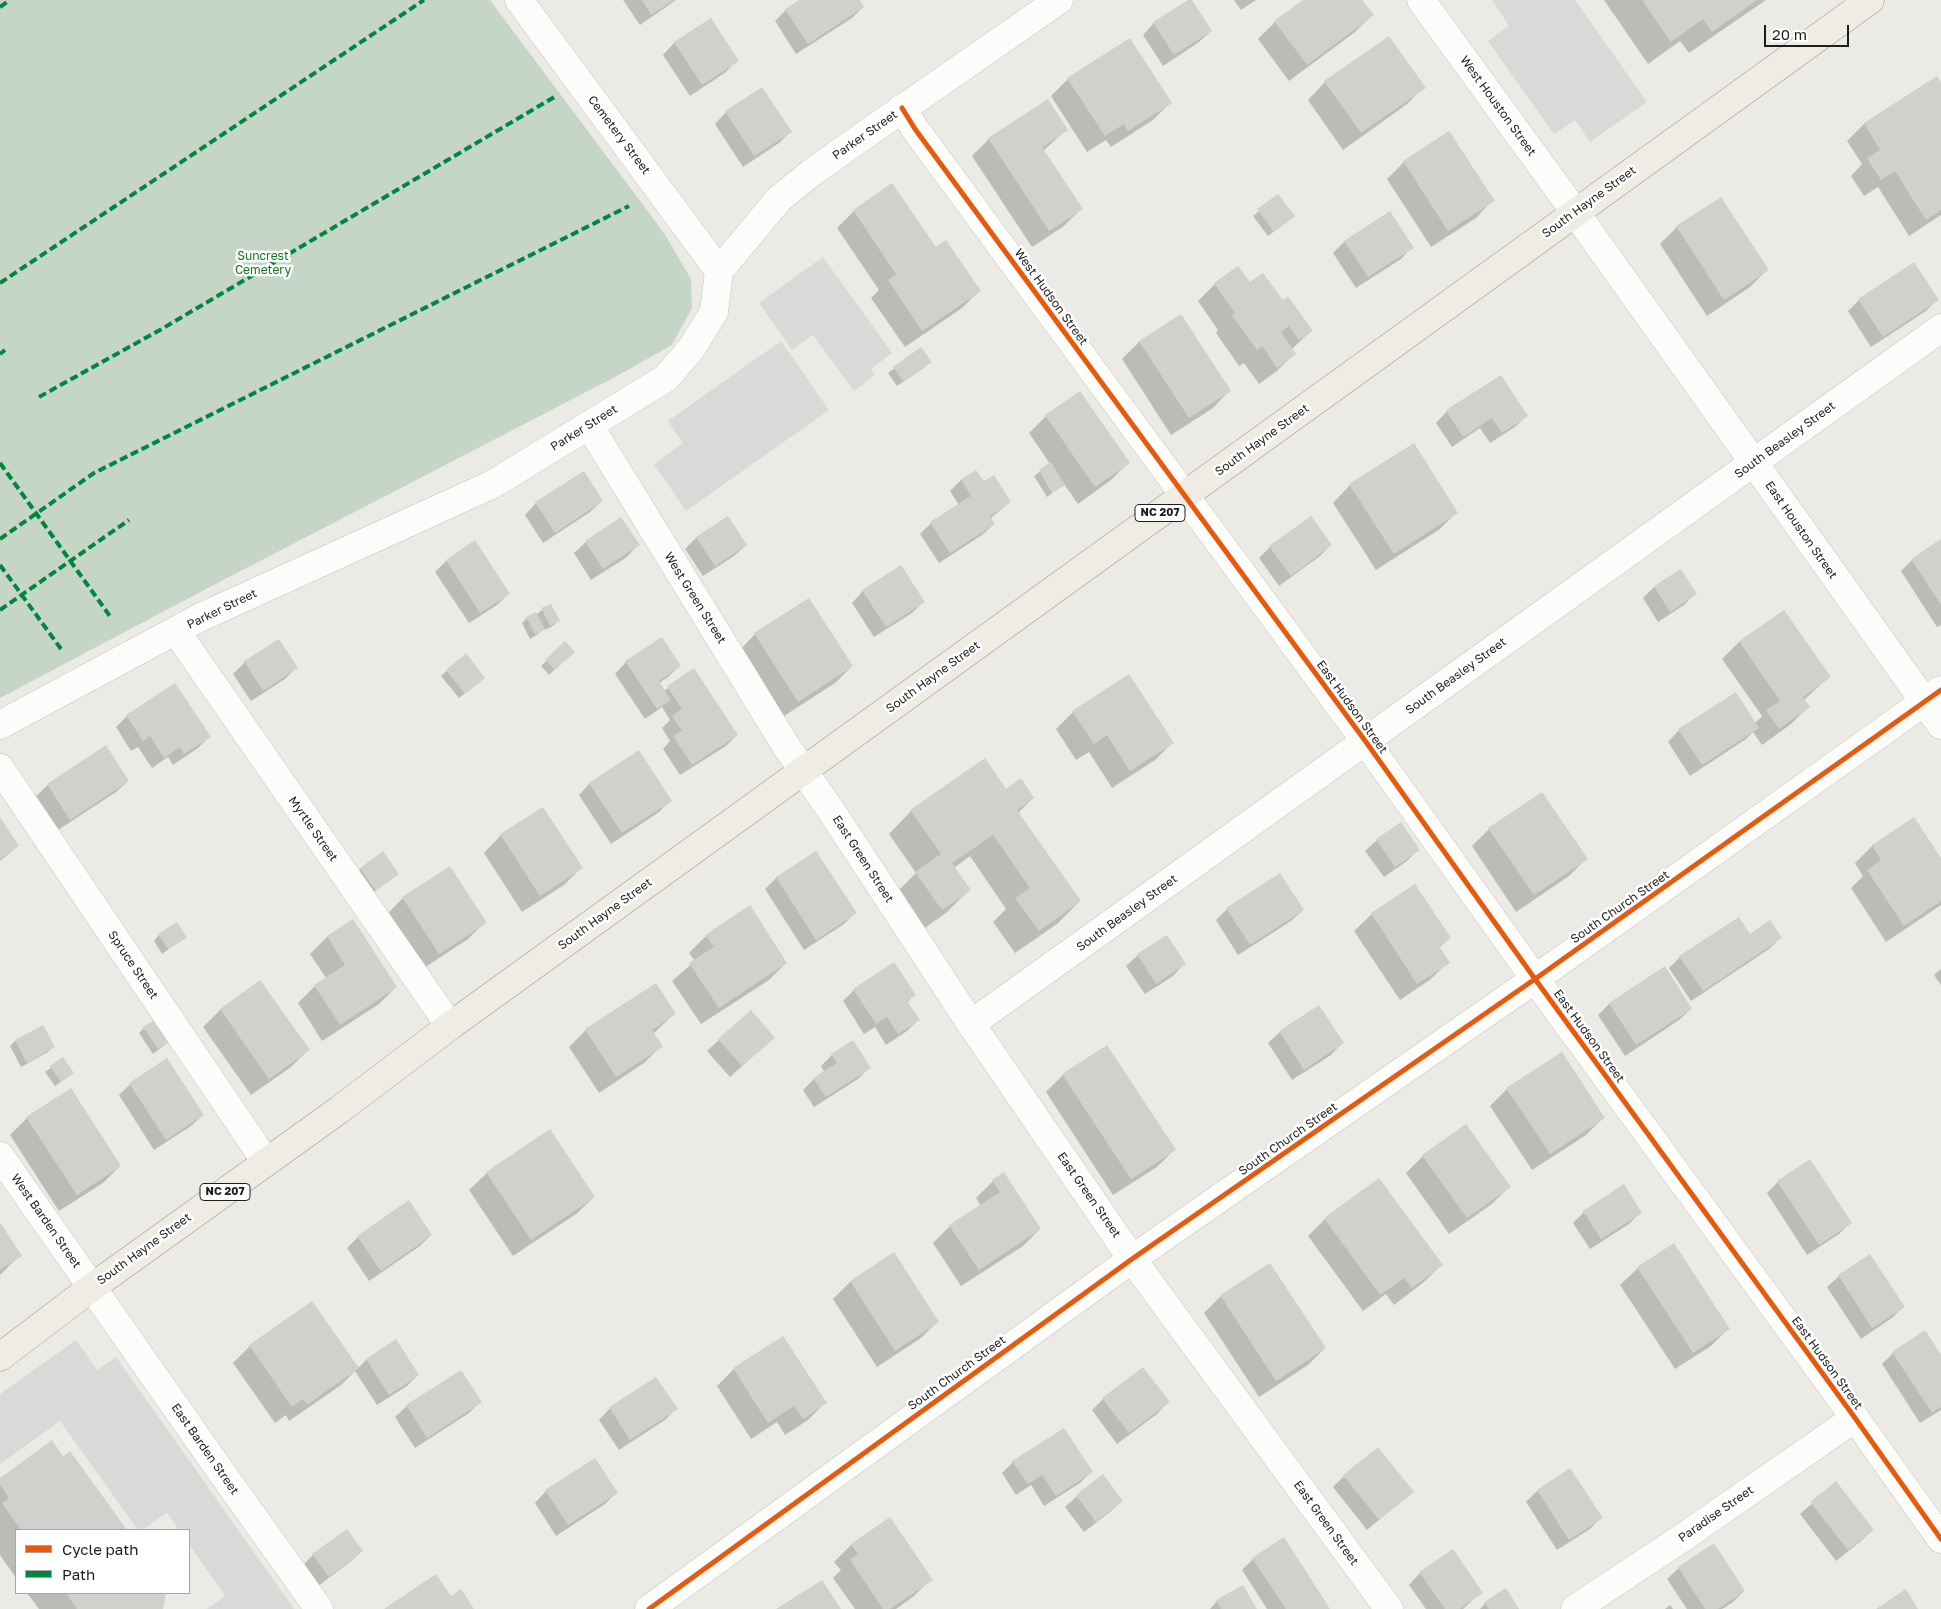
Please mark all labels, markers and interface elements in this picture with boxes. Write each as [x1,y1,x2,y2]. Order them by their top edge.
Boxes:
scale bar [1766,15,1851,47]
text: 20 m [1772,25,1807,43]
street label: West Houston Street [1457,53,1539,159]
street label: Cemetery Street [585,93,653,177]
street label: Parker Street [830,107,900,163]
street label: South Hayne Street [1539,163,1639,241]
street label: West Hudson Street [1011,246,1091,348]
park label: Suncrest Cemetery [235,249,291,277]
street label: South Beasley Street [1732,399,1838,481]
street label: South Hayne Street [1212,401,1312,479]
street label: Parker Street [548,402,620,454]
street label: East Houston Street [1762,478,1840,582]
road number: NC 207 [1135,504,1185,522]
street label: West Green Street [661,550,729,646]
street label: Parker Street [185,586,259,632]
street label: South Beasley Street [1403,635,1509,717]
street label: South Hayne Street [883,638,983,716]
street label: East Hudson Street [1313,658,1391,756]
street label: Myrtle Street [285,794,341,864]
street label: East Green Street [829,813,897,905]
street label: South Church Street [1568,868,1672,946]
street label: South Beasley Street [1074,872,1180,954]
street label: South Hayne Street [555,875,655,953]
street label: Spruce Street [105,928,161,1002]
street label: East Hudson Street [1550,987,1628,1085]
street label: South Church Street [1236,1100,1340,1178]
street label: East Green Street [1054,1150,1124,1240]
street label: West Barden Street [8,1171,84,1271]
road number: NC 207 [200,1184,250,1200]
street label: South Hayne Street [94,1210,194,1288]
street label: East Hudson Street [1788,1314,1866,1412]
street label: South Church Street [905,1333,1009,1413]
street label: East Barden Street [168,1401,242,1497]
street label: East Green Street [1290,1478,1362,1568]
street label: Paradise Street [1676,1483,1756,1545]
legend [15,1529,190,1594]
text: Cycle path [62,1540,138,1558]
text: Path [62,1565,95,1583]

